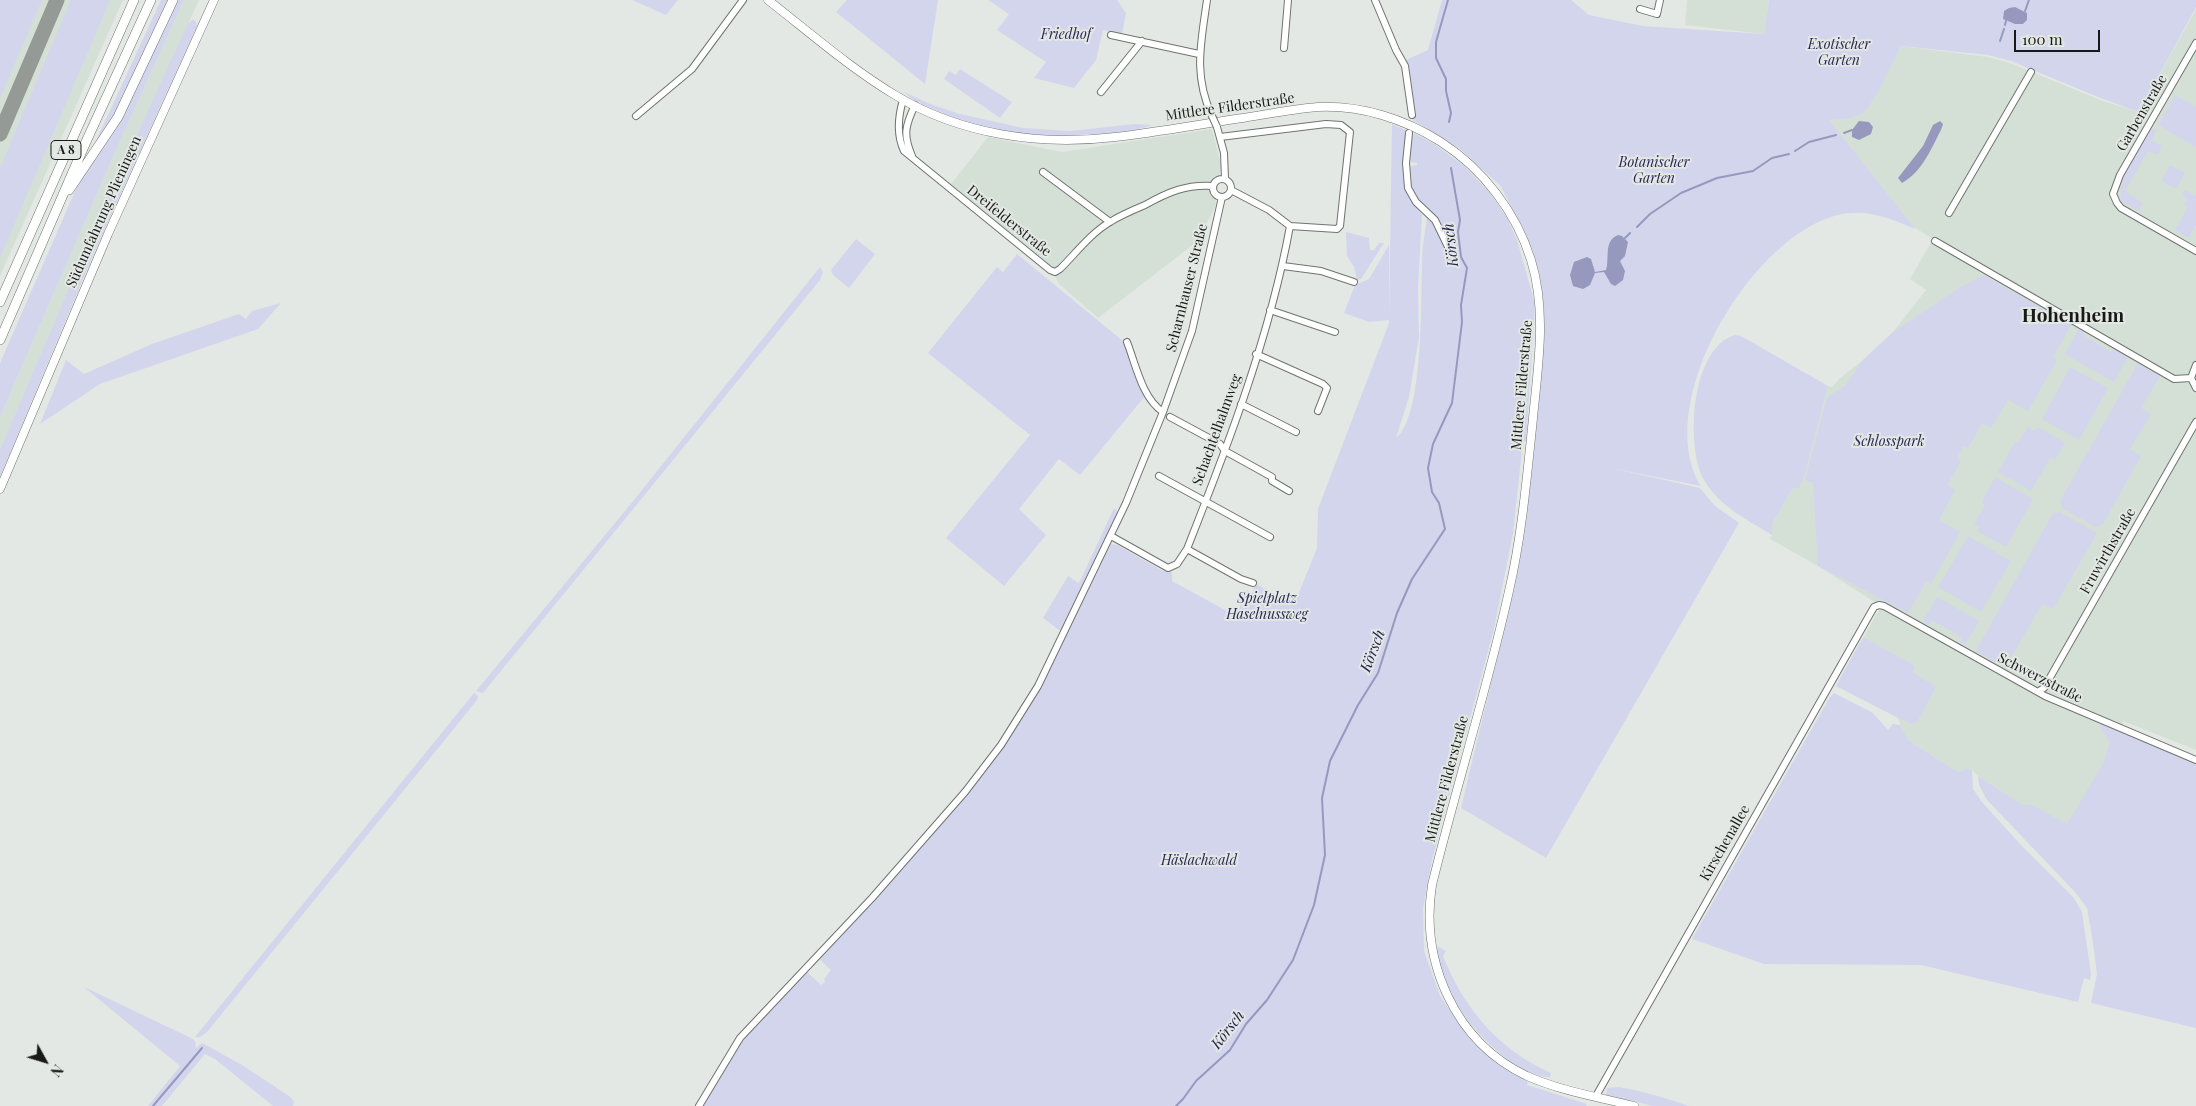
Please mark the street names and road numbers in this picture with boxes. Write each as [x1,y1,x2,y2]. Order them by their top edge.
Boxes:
street label: Garbenstraße [2113,72,2171,154]
street label: Mittlere Filderstraße [1164,90,1296,124]
street label: Südumfahrung Plieningen [63,134,145,290]
road number: A 8 [51,140,81,160]
street label: Dreifelderstraße [963,182,1055,260]
street label: Scharnhauser Straße [1163,222,1211,354]
street label: Mittlere Filderstraße [1508,319,1536,451]
street label: Schachtelhalmweg [1189,372,1245,488]
street label: Fruwirthstraße [2077,505,2139,597]
street label: Schwerzstraße [1995,649,2085,707]
street label: Mittlere Filderstraße [1422,714,1472,844]
street label: Kirschenallee [1696,802,1754,884]

